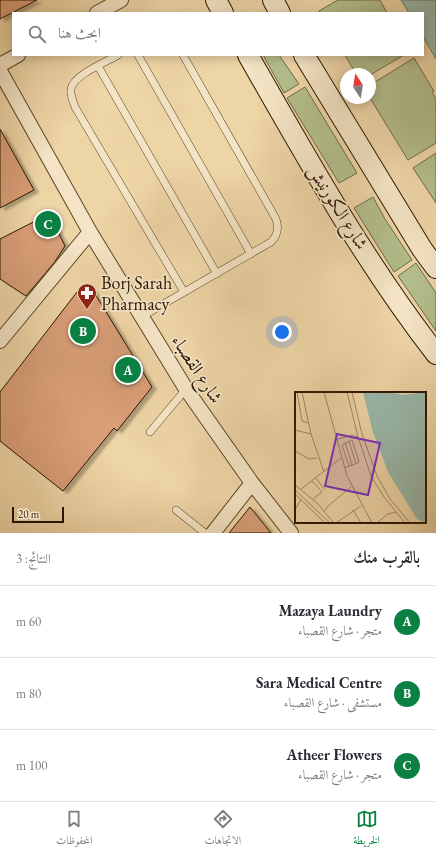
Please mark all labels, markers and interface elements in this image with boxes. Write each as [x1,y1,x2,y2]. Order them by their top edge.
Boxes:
search box [12,12,424,56]
icon: search [26,23,48,45]
text: ابحث هنا [58,23,101,42]
north arrow [340,68,376,104]
street label: شارع الكورنيش [300,160,374,256]
pin: C [35,209,61,239]
place label: Borj Sarah Pharmacy [101,271,172,315]
pharmacy icon: Borj Sarah Pharmacy [76,282,98,310]
pin: B [70,316,96,346]
your location [272,322,292,342]
street label: شارع القصباء [163,330,228,409]
pin: A [115,355,141,385]
inset map [295,392,426,523]
scale bar [12,505,64,524]
text: 20 m [18,507,39,521]
text: بالقرب منك [353,546,420,568]
text: النتائج: 3 [16,550,51,567]
text: Mazaya Laundry [279,601,382,620]
text: 60 m [16,613,41,630]
text: A [402,613,412,630]
text: متجر · شارع القصباء [298,622,382,639]
text: Sara Medical Centre [256,673,382,692]
text: 80 m [16,685,41,702]
text: B [403,685,411,702]
text: مستشفى · شارع القصباء [284,694,382,711]
text: Atheer Flowers [287,745,382,764]
text: 100 m [16,757,47,774]
text: C [402,757,412,774]
text: متجر · شارع القصباء [298,766,382,783]
tab: المحفوظات [56,808,92,851]
tab: الاتجاهات [204,808,241,851]
tab: الخريطة [353,808,380,851]

